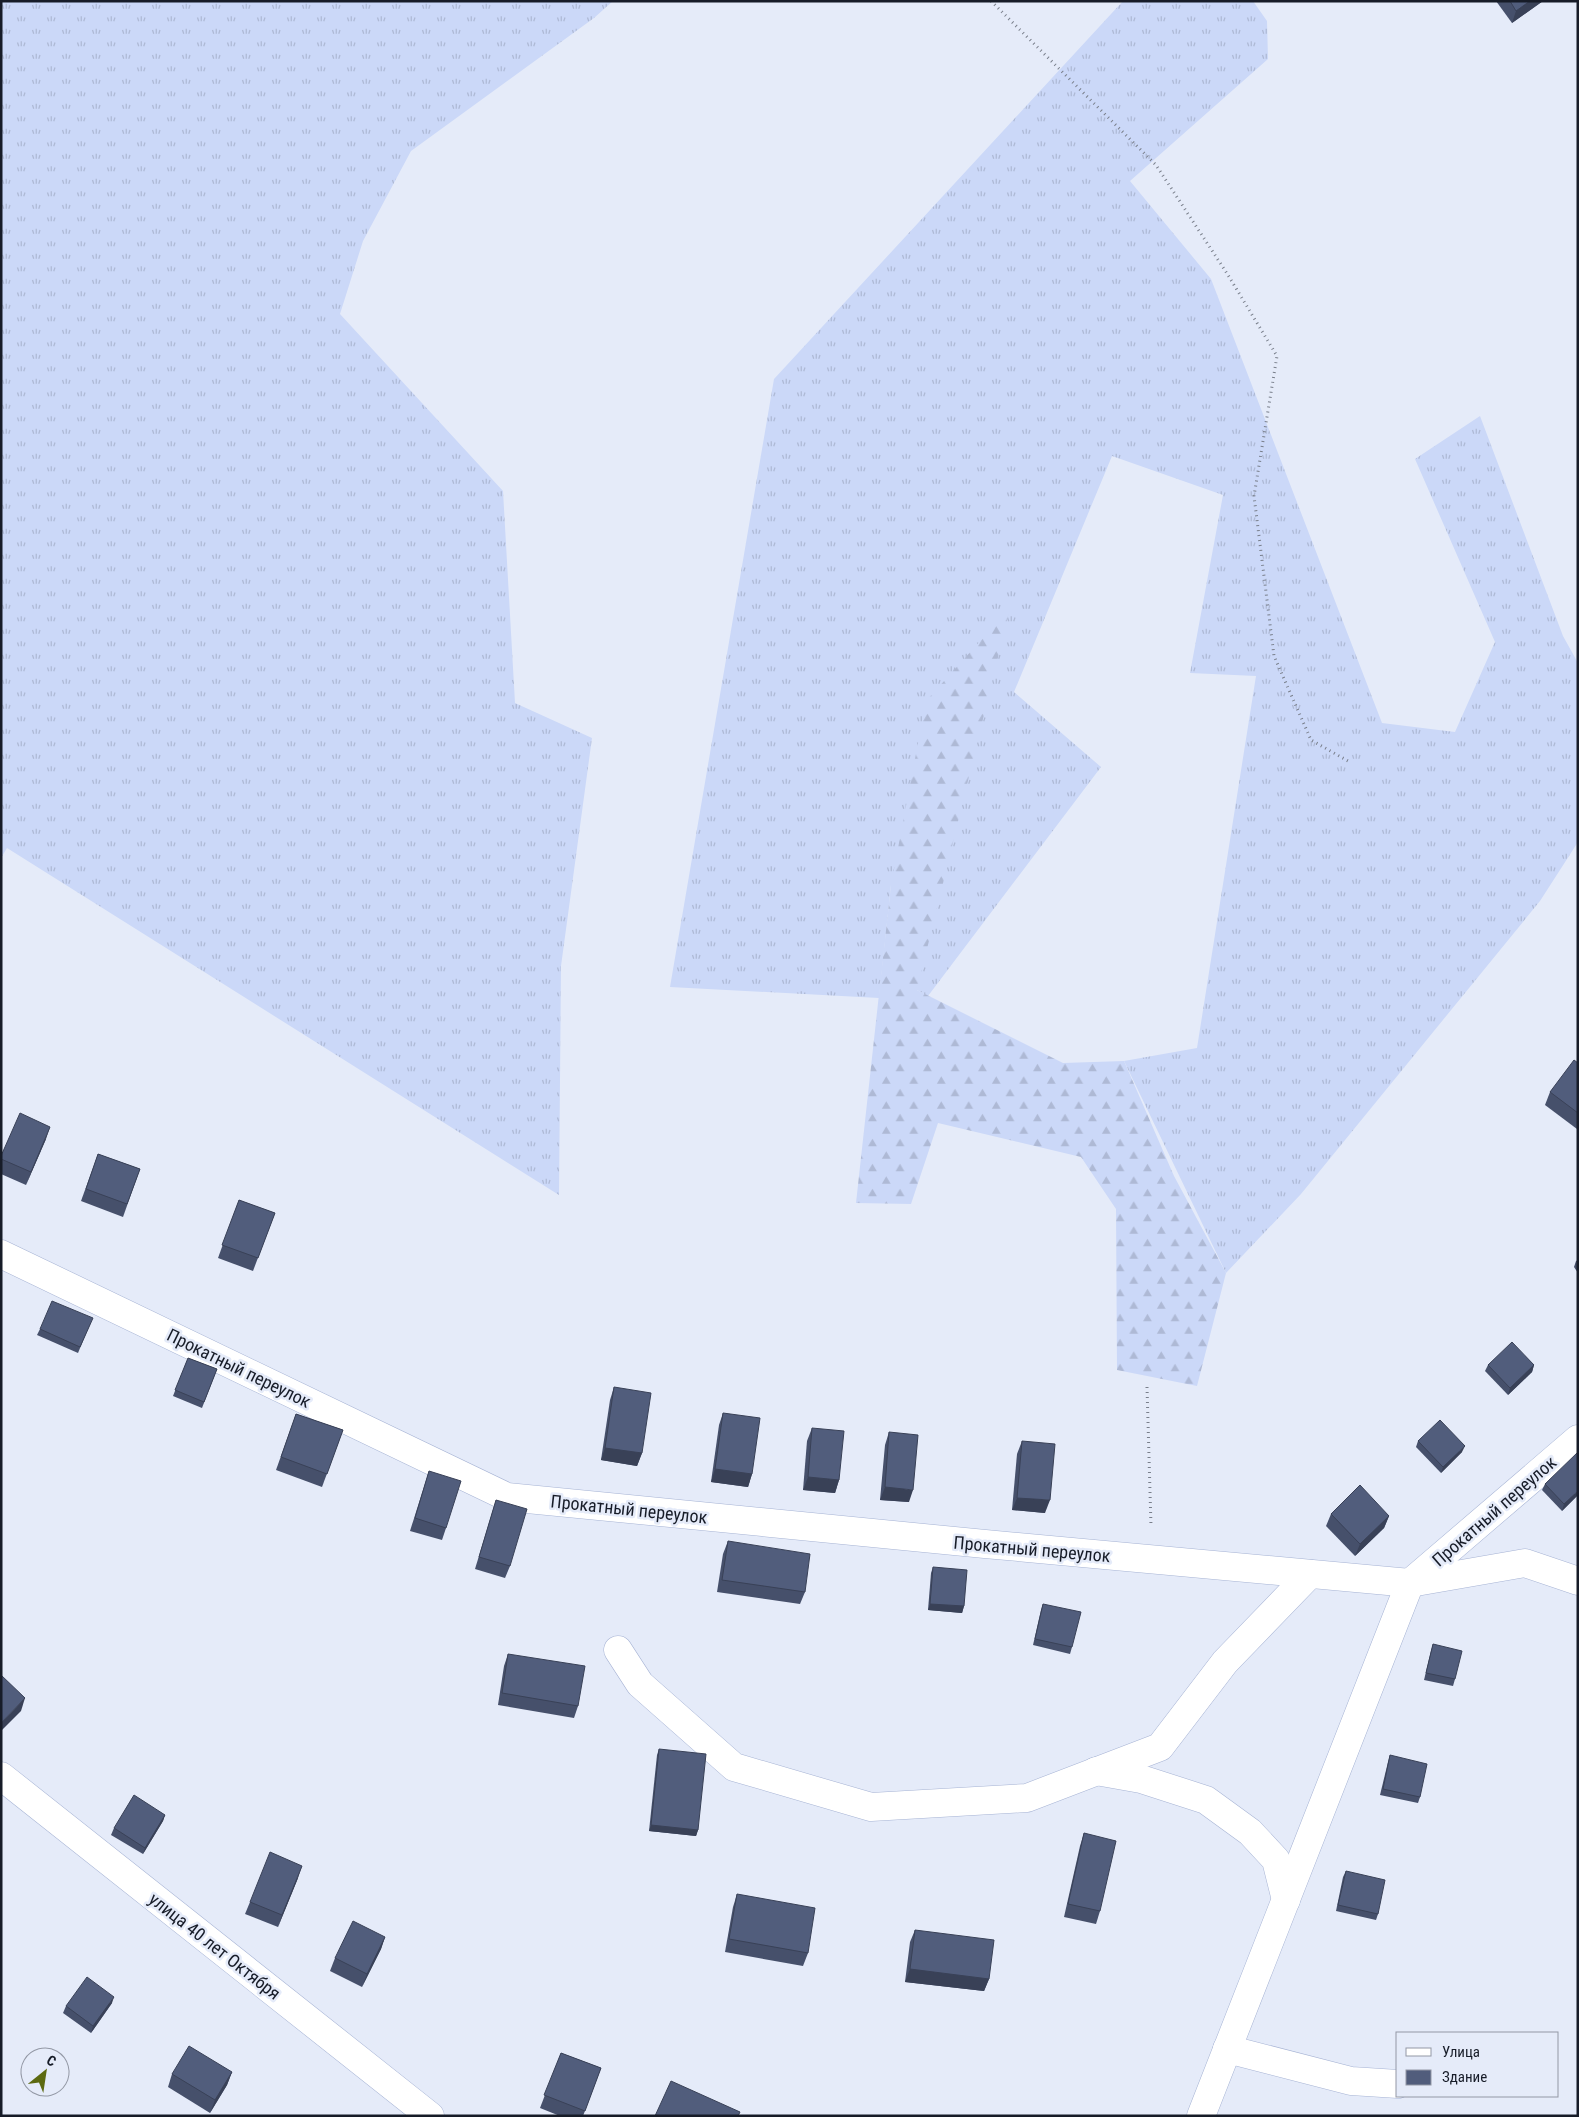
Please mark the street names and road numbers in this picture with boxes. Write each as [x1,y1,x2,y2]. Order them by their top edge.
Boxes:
street label: Прокатный переулок [164,1324,315,1412]
street label: Прокатный переулок [1428,1451,1561,1571]
street label: Прокатный переулок [550,1490,709,1528]
street label: Прокатный переулок [953,1532,1112,1566]
street label: улица 40 лет Октября [145,1888,285,2004]

